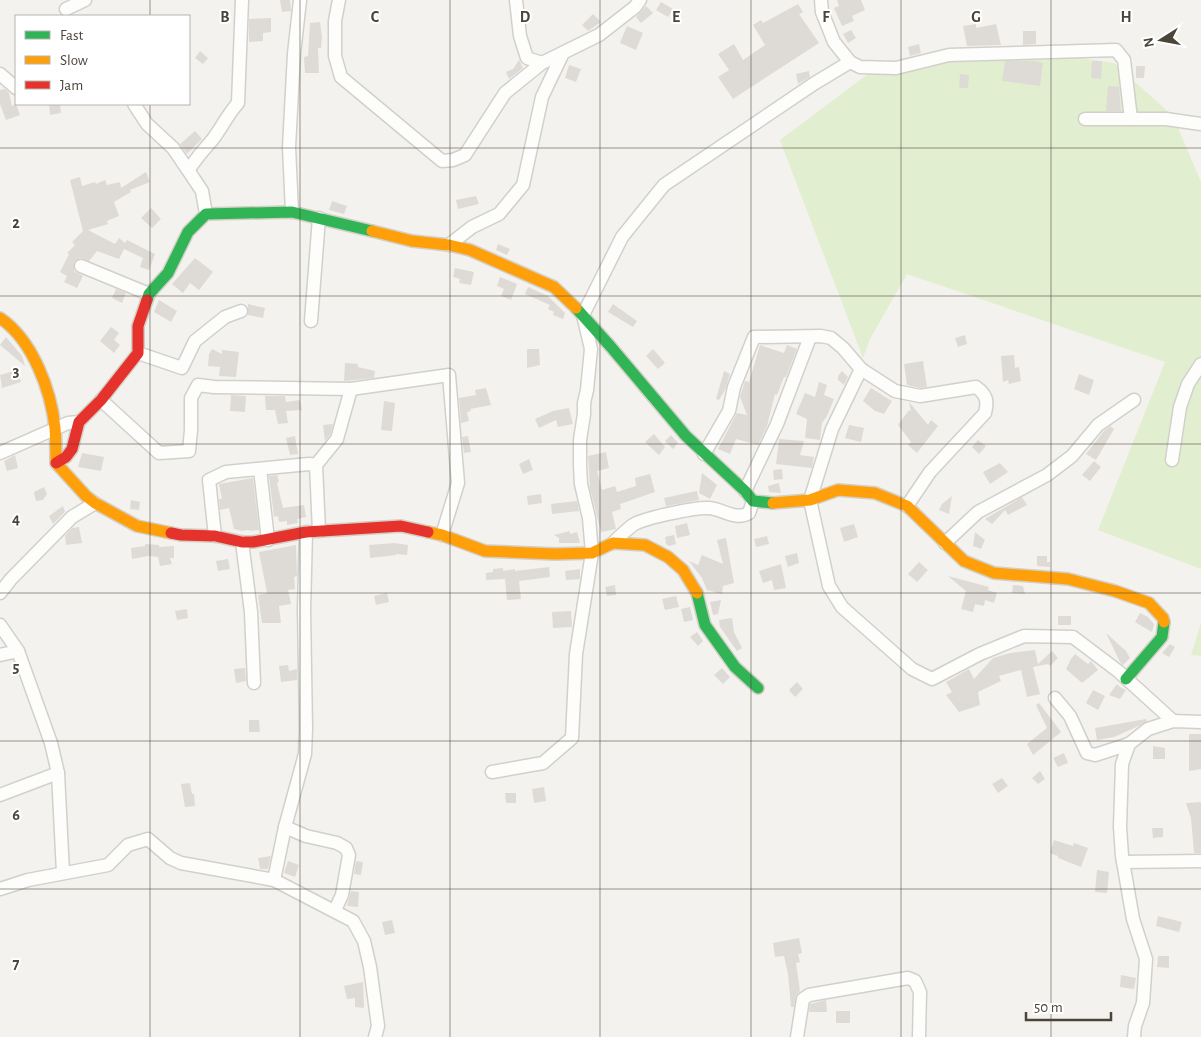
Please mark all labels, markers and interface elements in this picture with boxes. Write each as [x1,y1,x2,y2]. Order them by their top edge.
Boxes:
text: B [220,9,230,25]
text: C [371,9,380,25]
text: D [520,9,531,25]
text: E [672,9,680,25]
text: F [822,9,830,25]
text: G [971,9,981,25]
text: H [1120,9,1132,25]
legend [15,15,190,105]
north arrow [1136,15,1186,65]
text: Fast [60,28,84,43]
text: N [1141,36,1157,48]
text: Slow [60,53,88,68]
text: Jam [60,78,83,93]
text: 2 [12,215,20,231]
text: 3 [13,363,20,379]
text: 4 [12,511,20,527]
text: 5 [13,659,20,675]
text: 6 [12,807,20,823]
text: 7 [13,956,20,972]
scale bar [1026,990,1111,1022]
text: 50 m [1034,1000,1063,1015]

